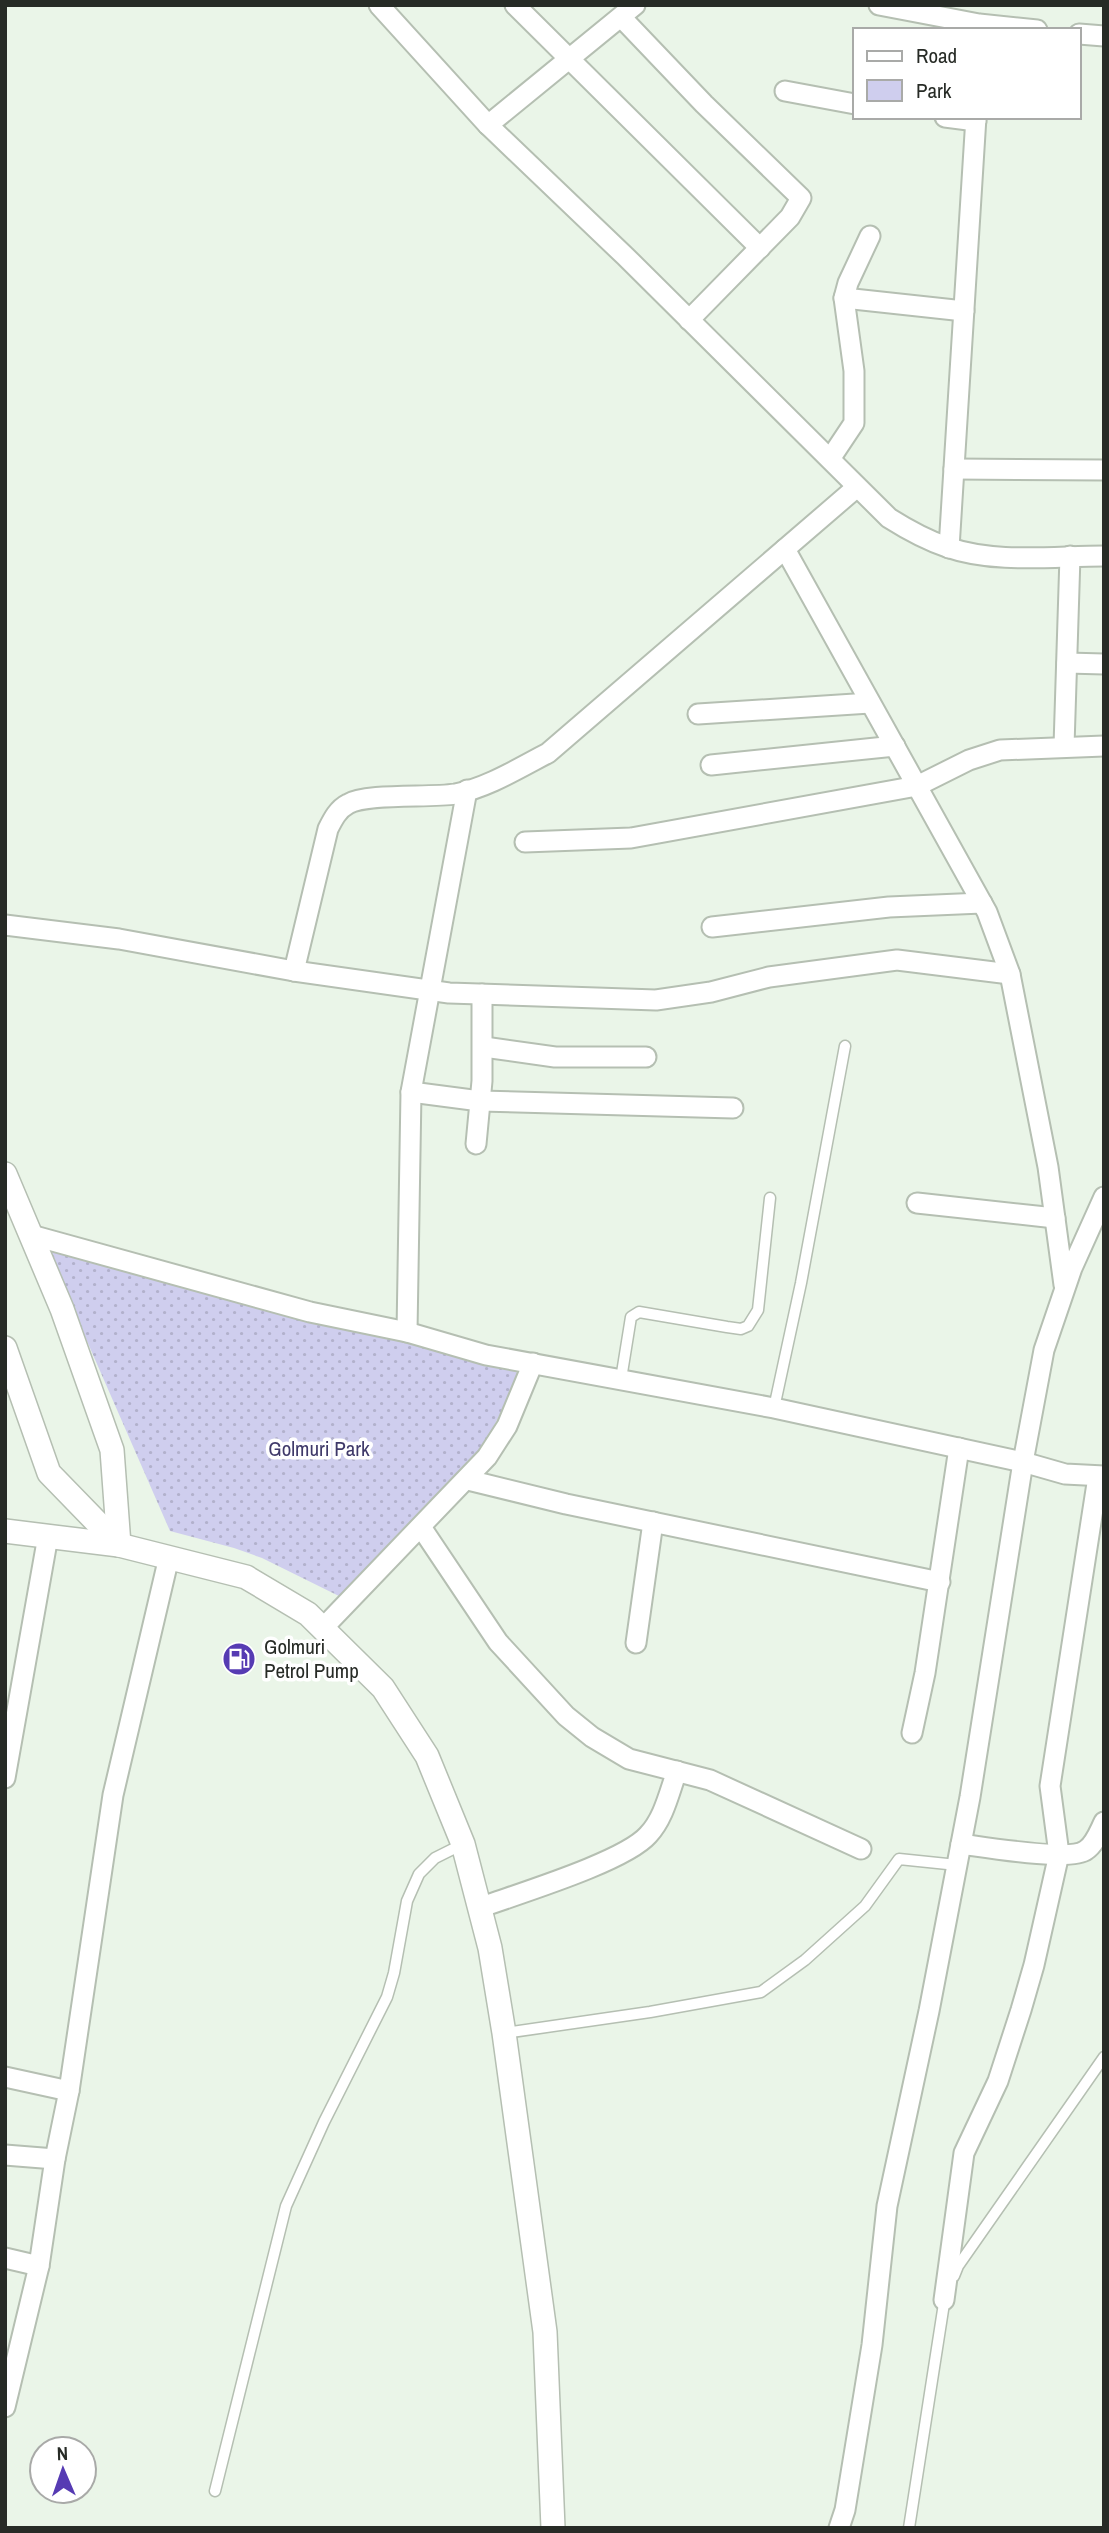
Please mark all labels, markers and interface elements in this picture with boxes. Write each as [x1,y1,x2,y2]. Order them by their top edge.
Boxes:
legend [853,28,1081,119]
text: Road [916,41,957,70]
text: Park [916,76,952,105]
park label: Golmuri Park [268,1434,370,1463]
place label: Golmuri Petrol Pump [264,1632,359,1685]
fuel station icon: Golmuri Petrol Pump [220,1640,258,1678]
north arrow [28,2435,98,2505]
text: N [56,2440,68,2466]

